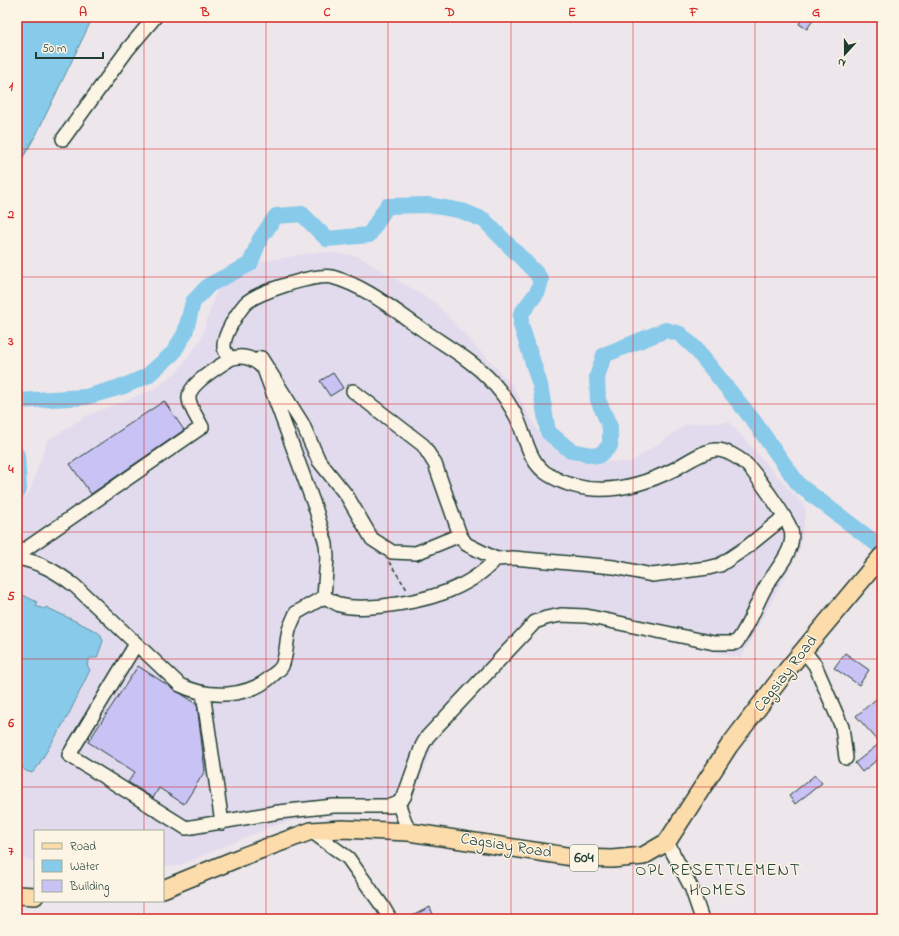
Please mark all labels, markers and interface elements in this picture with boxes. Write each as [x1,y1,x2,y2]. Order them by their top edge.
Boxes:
text: A [79,3,87,22]
text: B [200,3,210,22]
text: C [323,3,331,22]
text: D [444,3,455,22]
text: E [568,3,576,22]
text: F [689,3,699,22]
text: G [812,3,820,22]
scale bar [36,34,103,60]
north arrow [825,34,865,74]
text: 50 m [42,40,66,58]
text: N [835,54,848,71]
text: 1 [9,77,14,96]
text: 2 [7,205,15,224]
text: 3 [7,332,14,351]
text: 4 [7,460,14,479]
text: 5 [7,587,15,606]
street label: Cagsiay Road [748,630,824,718]
text: 6 [7,714,14,733]
street label: Cagsiay Road [459,827,553,865]
legend [34,830,164,902]
text: Road [70,838,96,856]
text: 7 [8,842,14,861]
road number: 604 [570,845,598,871]
text: Water [70,858,99,876]
district label: OPL RESETTLEMENT HOMES [635,858,801,903]
text: Building [69,878,109,897]

